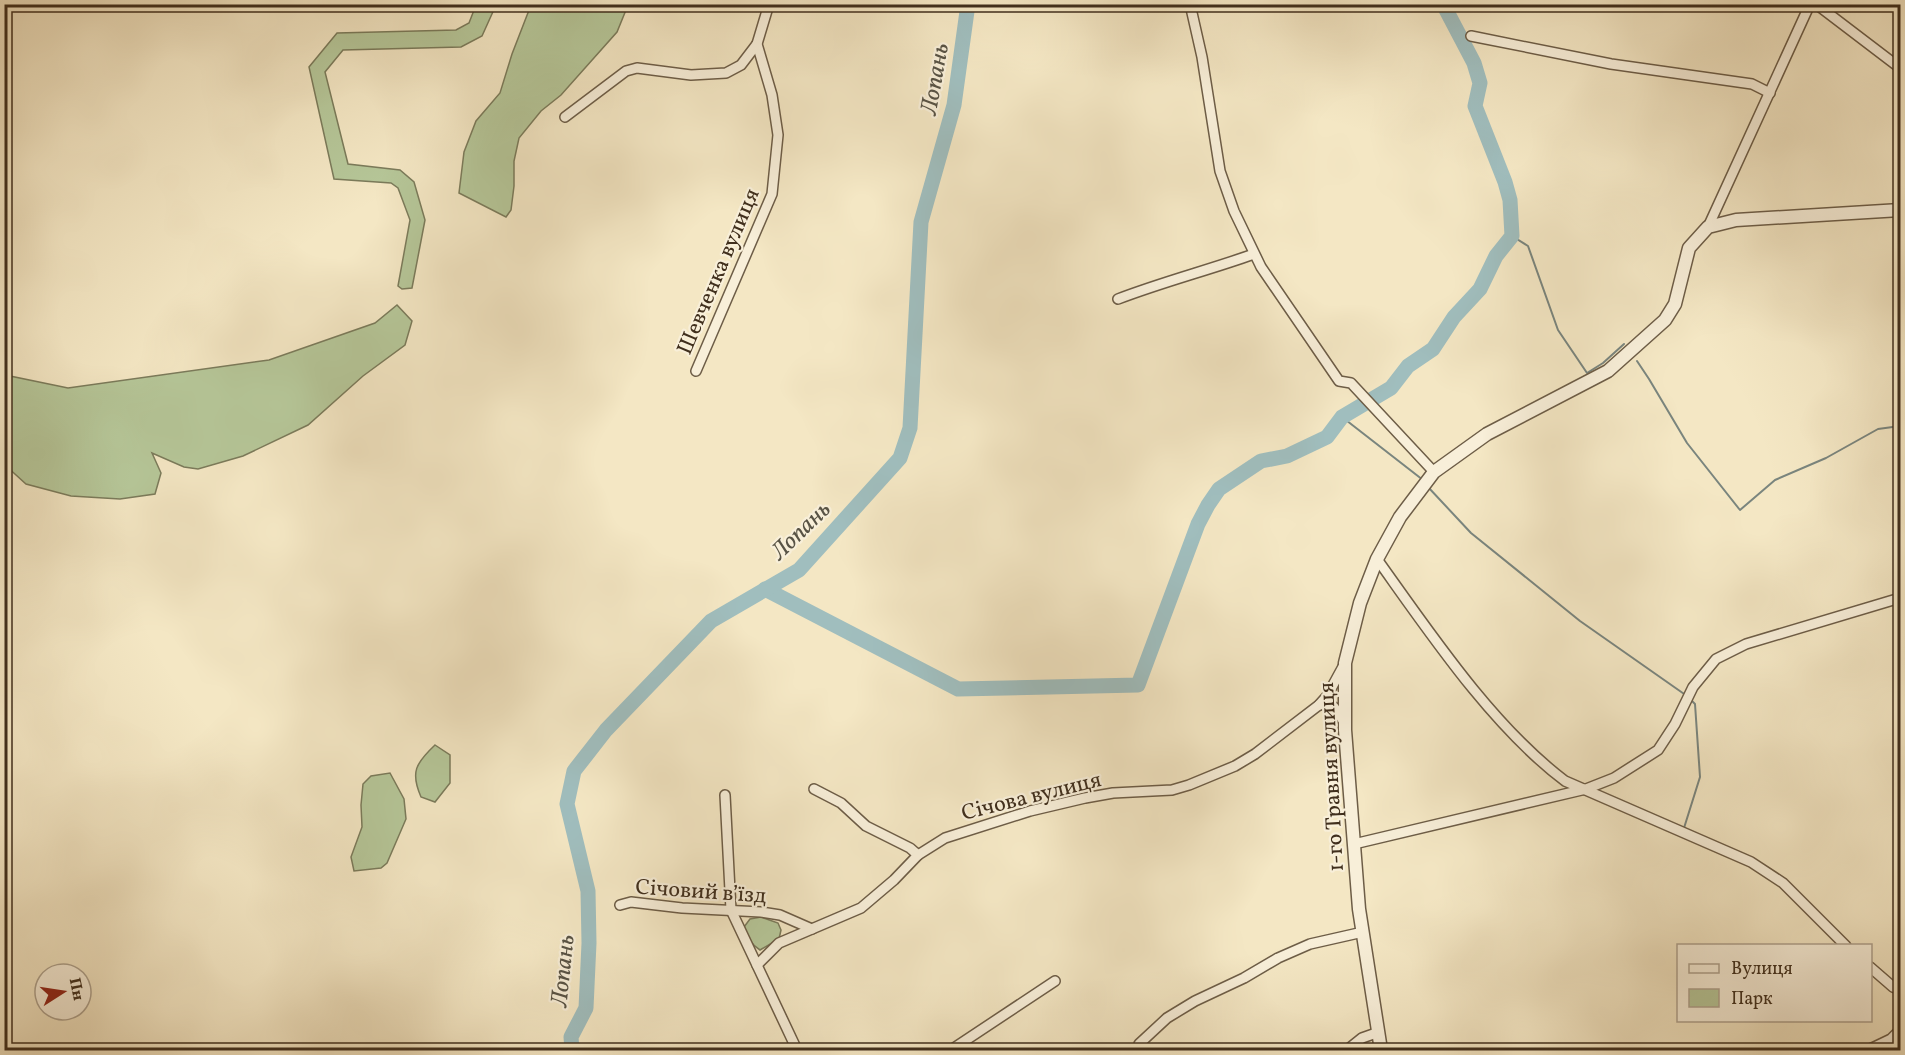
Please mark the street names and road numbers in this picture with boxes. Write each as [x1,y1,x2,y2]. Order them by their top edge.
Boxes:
street label: Шевченка вулиця [670,184,768,360]
street label: 1-го Травня вулиця [1312,681,1353,873]
street label: Січова вулиця [958,765,1105,830]
street label: Січовий в’їзд [634,872,768,913]

